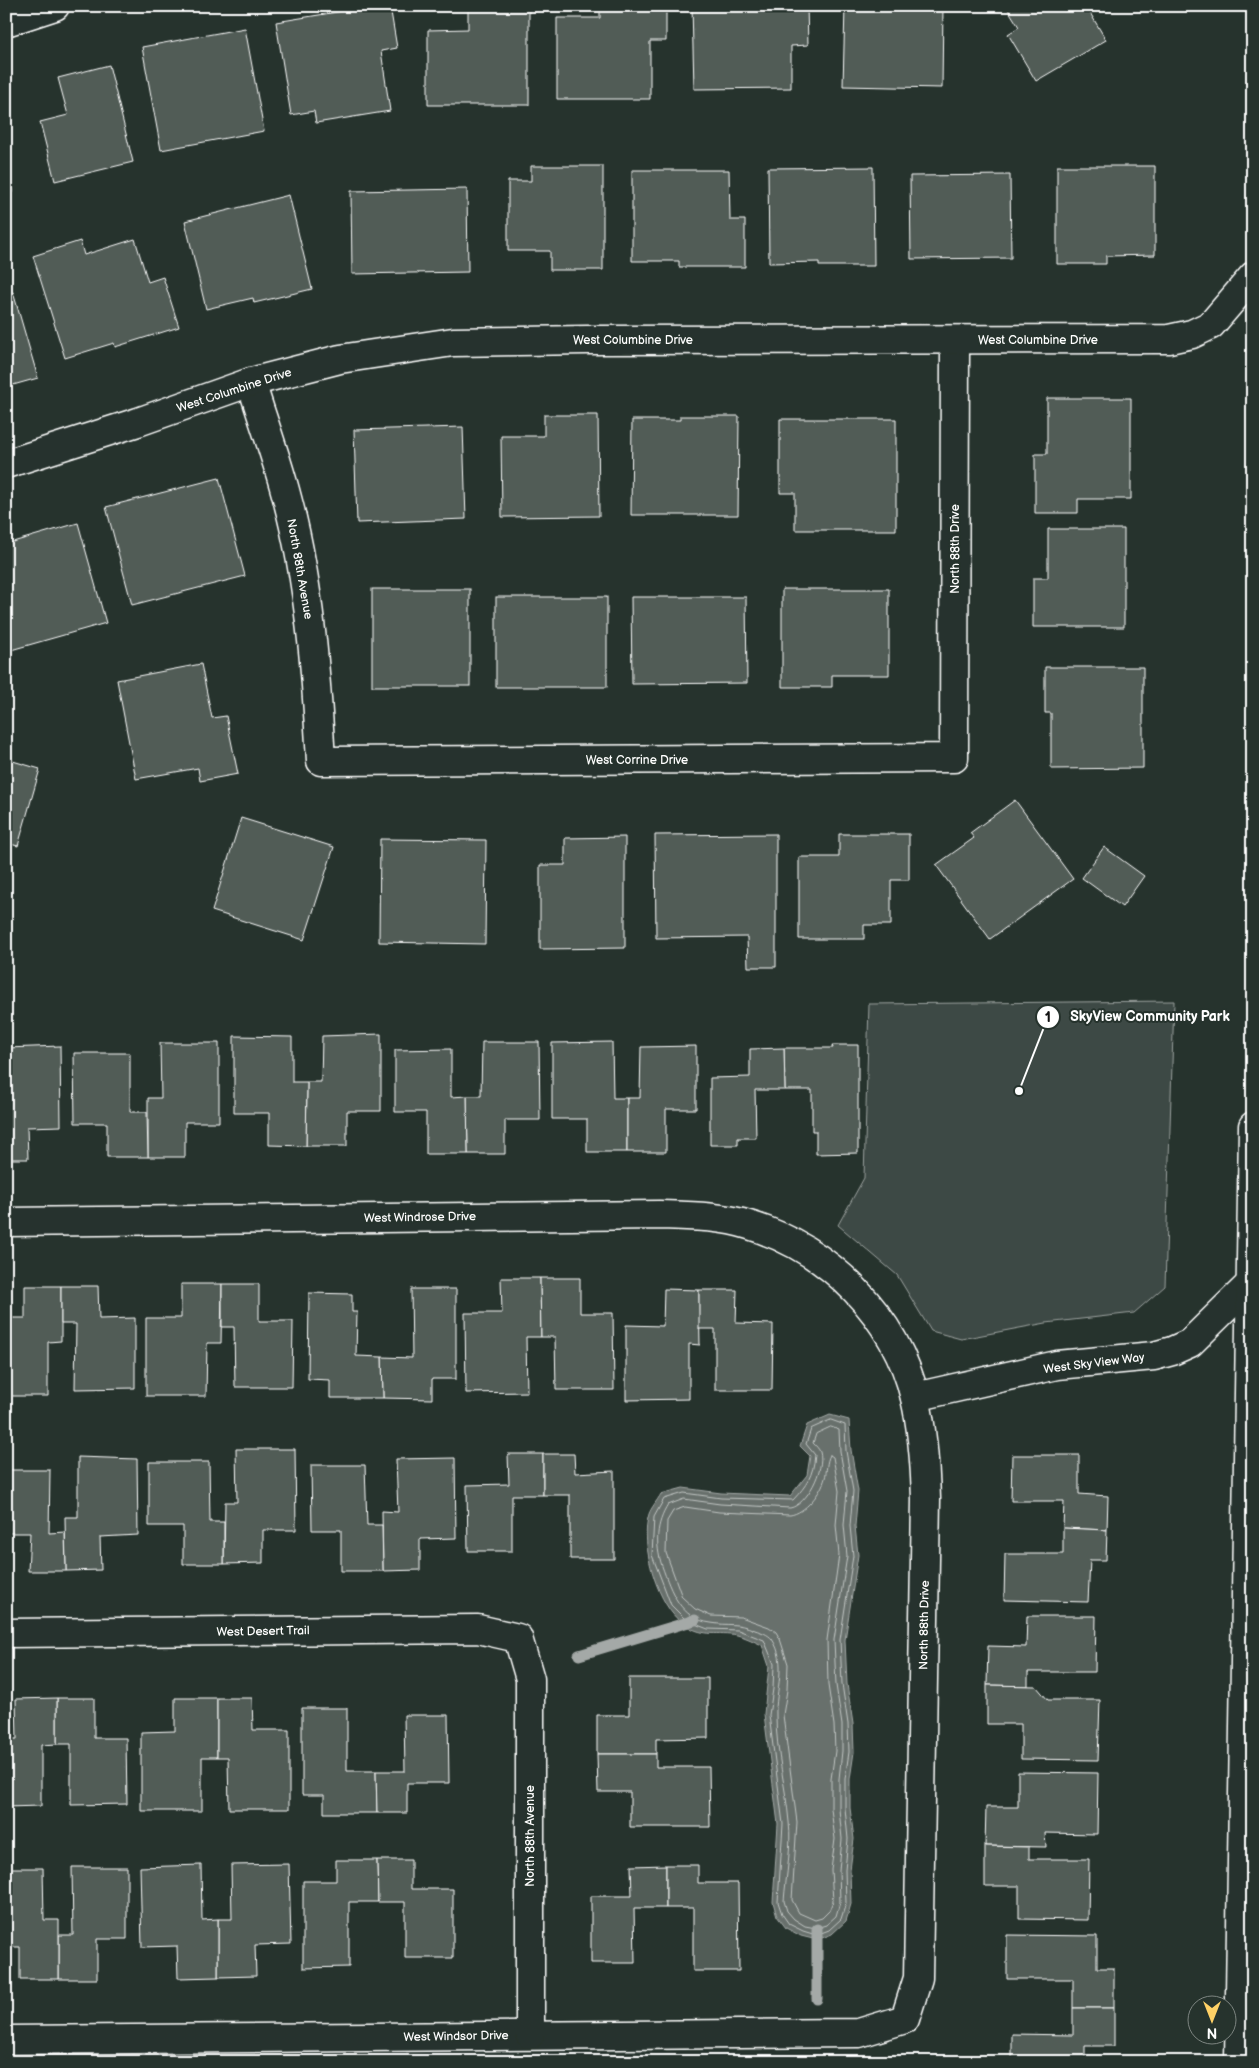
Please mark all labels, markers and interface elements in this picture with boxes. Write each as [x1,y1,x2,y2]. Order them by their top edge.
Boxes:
street label: West Columbine Drive [573,333,693,348]
street label: West Columbine Drive [978,333,1098,348]
street label: West Columbine Drive [175,365,293,416]
street label: North 88th Drive [948,504,963,594]
street label: North 88th Avenue [283,518,316,620]
street label: West Corrine Drive [586,753,688,768]
callout: SkyView Community Park [1035,1002,1240,1031]
text: 1 [1045,1008,1051,1027]
text: SkyView Community Park [1070,1008,1230,1025]
street label: West Windrose Drive [364,1209,476,1226]
street label: West Sky View Way [1043,1350,1146,1377]
street label: North 88th Drive [916,1580,933,1670]
street label: West Desert Trail [216,1623,310,1640]
street label: North 88th Avenue [523,1785,538,1887]
north arrow [1186,1996,1236,2046]
text: N [1207,2024,1217,2041]
street label: West Windsor Drive [403,2028,509,2045]

